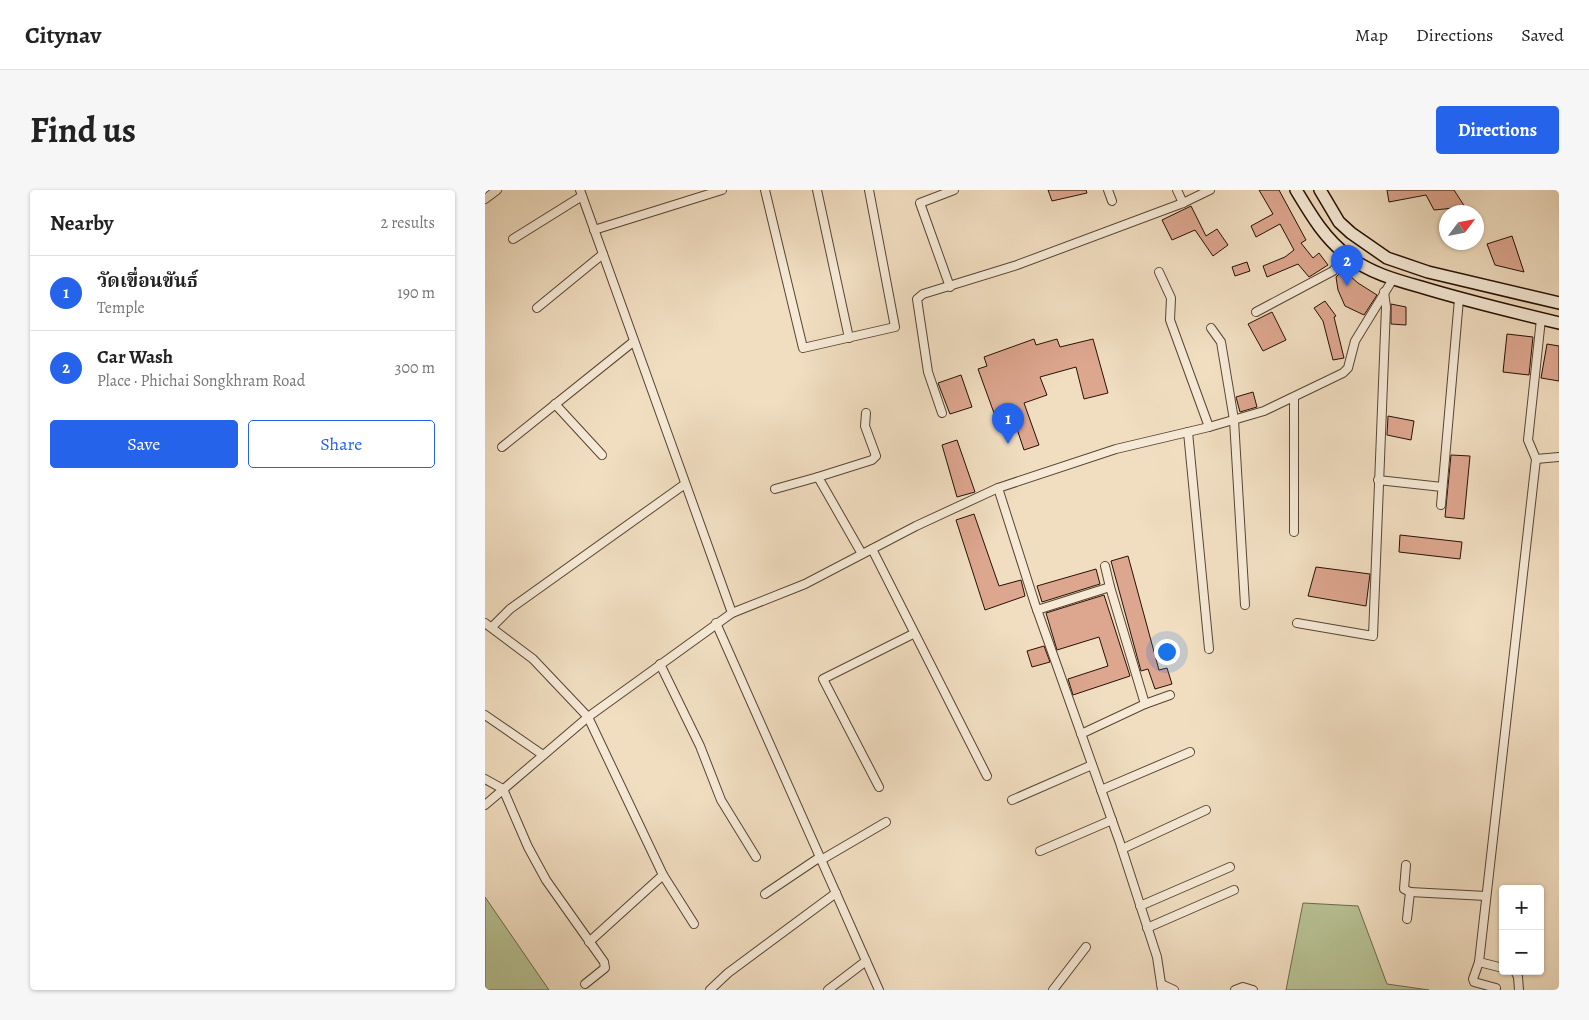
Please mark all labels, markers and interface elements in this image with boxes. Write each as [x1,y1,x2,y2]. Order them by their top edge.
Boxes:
text: Citynav [25,19,101,51]
text: Map [1355,23,1388,47]
text: Directions [1416,23,1493,47]
text: Saved [1521,23,1564,47]
text: Find us [30,106,136,154]
button: Directions [1436,106,1559,154]
north arrow [1439,205,1484,250]
text: Nearby [50,209,113,237]
text: 2 results [380,212,435,234]
pin: 2 [1331,245,1363,286]
text: วัดเขื่อนขันธ์ [97,268,198,294]
text: 1 [63,282,69,304]
text: 190 m [397,282,435,304]
text: Temple [97,297,145,319]
text: Car Wash [97,344,173,370]
text: 2 [62,357,70,379]
text: 300 m [395,357,435,379]
text: Place · Phichai Songkhram Road [97,370,305,392]
pin: 1 [992,403,1024,444]
button: Save [50,420,238,468]
button: Share [248,420,435,468]
your location [1154,639,1180,665]
map controls [1499,885,1544,975]
button: + [1499,885,1544,930]
button: − [1499,930,1544,975]

